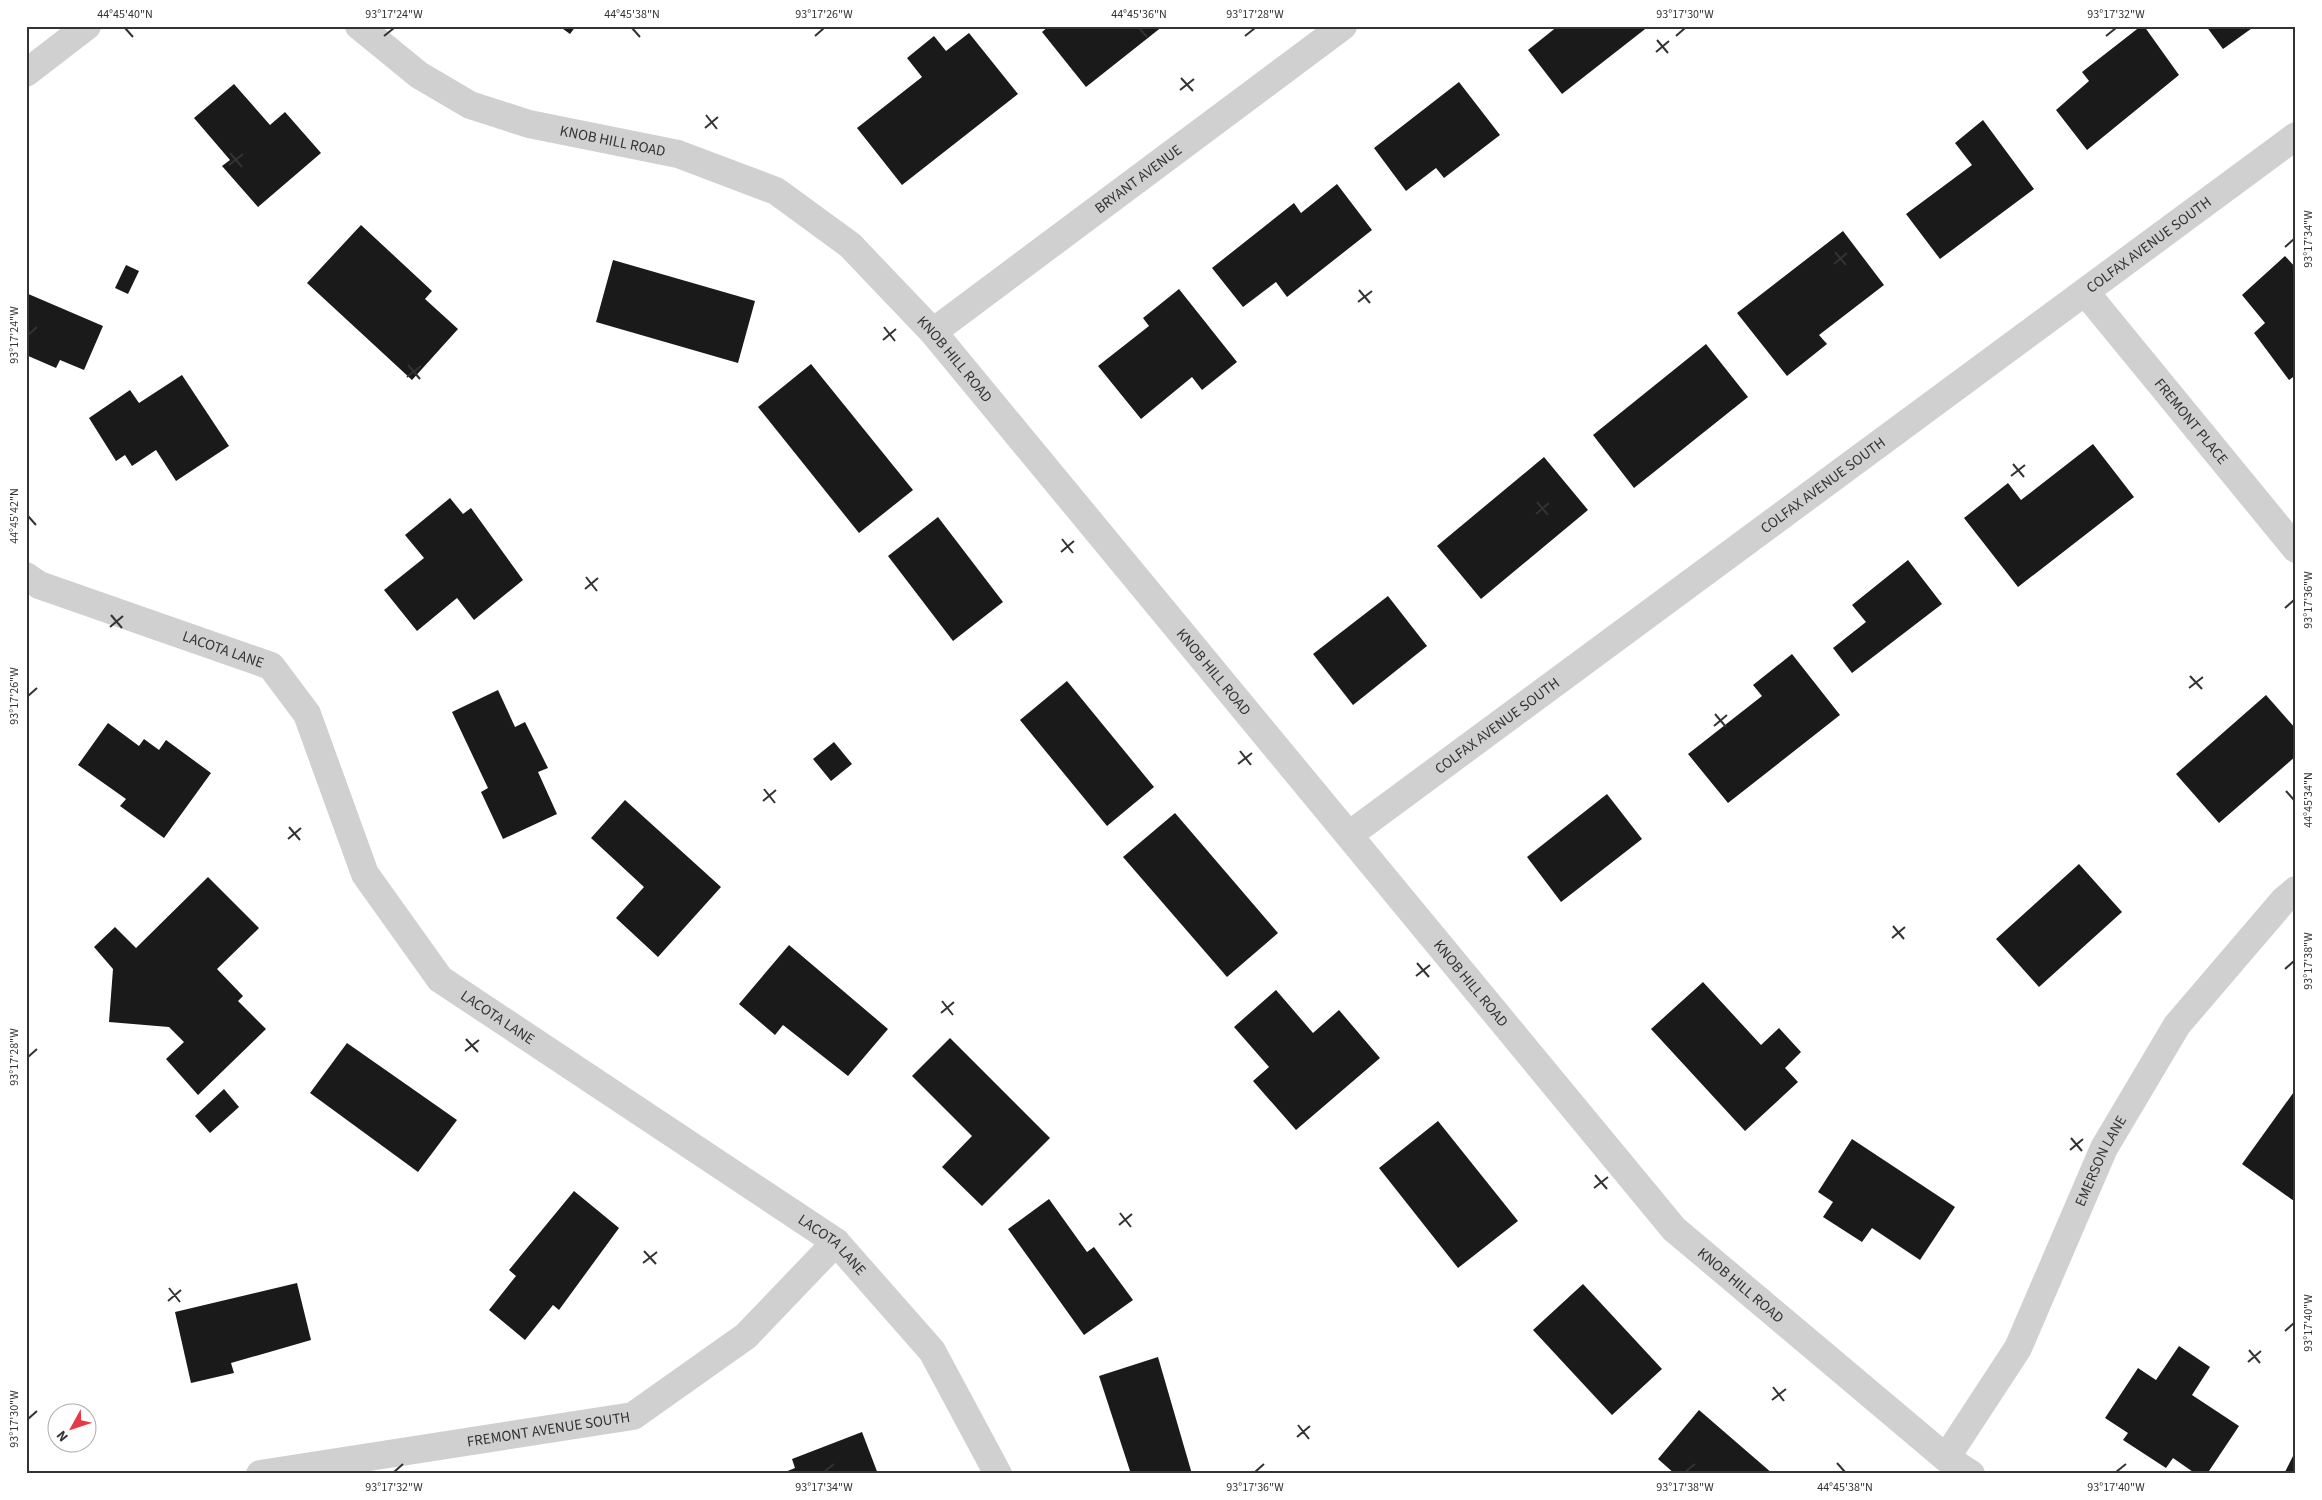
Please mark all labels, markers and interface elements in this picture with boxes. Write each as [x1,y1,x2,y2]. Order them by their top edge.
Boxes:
text: 44°45'40"N [97,6,153,23]
text: 93°17'24"W [365,6,423,23]
text: 44°45'38"N [604,6,660,23]
text: 93°17'26"W [795,6,853,23]
text: 44°45'36"N [1111,6,1167,23]
text: 93°17'28"W [1226,6,1284,23]
text: 93°17'30"W [1656,6,1714,23]
text: 93°17'32"W [2087,6,2145,23]
street label: KNOB HILL ROAD [558,120,667,162]
street label: BRYANT AVENUE [1090,139,1186,218]
street label: COLFAX AVENUE SOUTH [2082,192,2216,298]
text: 93°17'34"W [2300,210,2317,268]
text: 93°17'24"W [6,306,23,364]
street label: KNOB HILL ROAD [912,311,997,407]
street label: FREMONT PLACE [2150,374,2233,469]
street label: COLFAX AVENUE SOUTH [1756,432,1890,538]
text: 44°45'42"N [6,488,23,544]
text: 93°17'36"W [2300,571,2317,629]
street label: KNOB HILL ROAD [1171,624,1256,720]
street label: LACOTA LANE [180,625,267,673]
text: 93°17'26"W [6,667,23,725]
street label: COLFAX AVENUE SOUTH [1430,673,1564,779]
text: 44°45'34"N [2300,772,2317,828]
text: 93°17'38"W [2300,932,2317,990]
street label: KNOB HILL ROAD [1429,935,1513,1031]
street label: LACOTA LANE [457,985,539,1050]
text: 93°17'28"W [6,1028,23,1086]
street label: EMERSON LANE [2070,1111,2132,1210]
street label: LACOTA LANE [794,1209,871,1280]
street label: KNOB HILL ROAD [1693,1243,1789,1328]
text: 93°17'40"W [2300,1294,2317,1352]
text: 93°17'30"W [6,1390,23,1448]
north arrow [48,1402,98,1452]
street label: FREMONT AVENUE SOUTH [465,1406,632,1452]
text: N [52,1426,73,1446]
text: 93°17'32"W [365,1479,423,1496]
text: 93°17'34"W [795,1479,853,1496]
text: 93°17'36"W [1226,1479,1284,1496]
text: 93°17'38"W [1656,1479,1714,1496]
text: 44°45'38"N [1817,1479,1873,1496]
text: 93°17'40"W [2087,1479,2145,1496]

